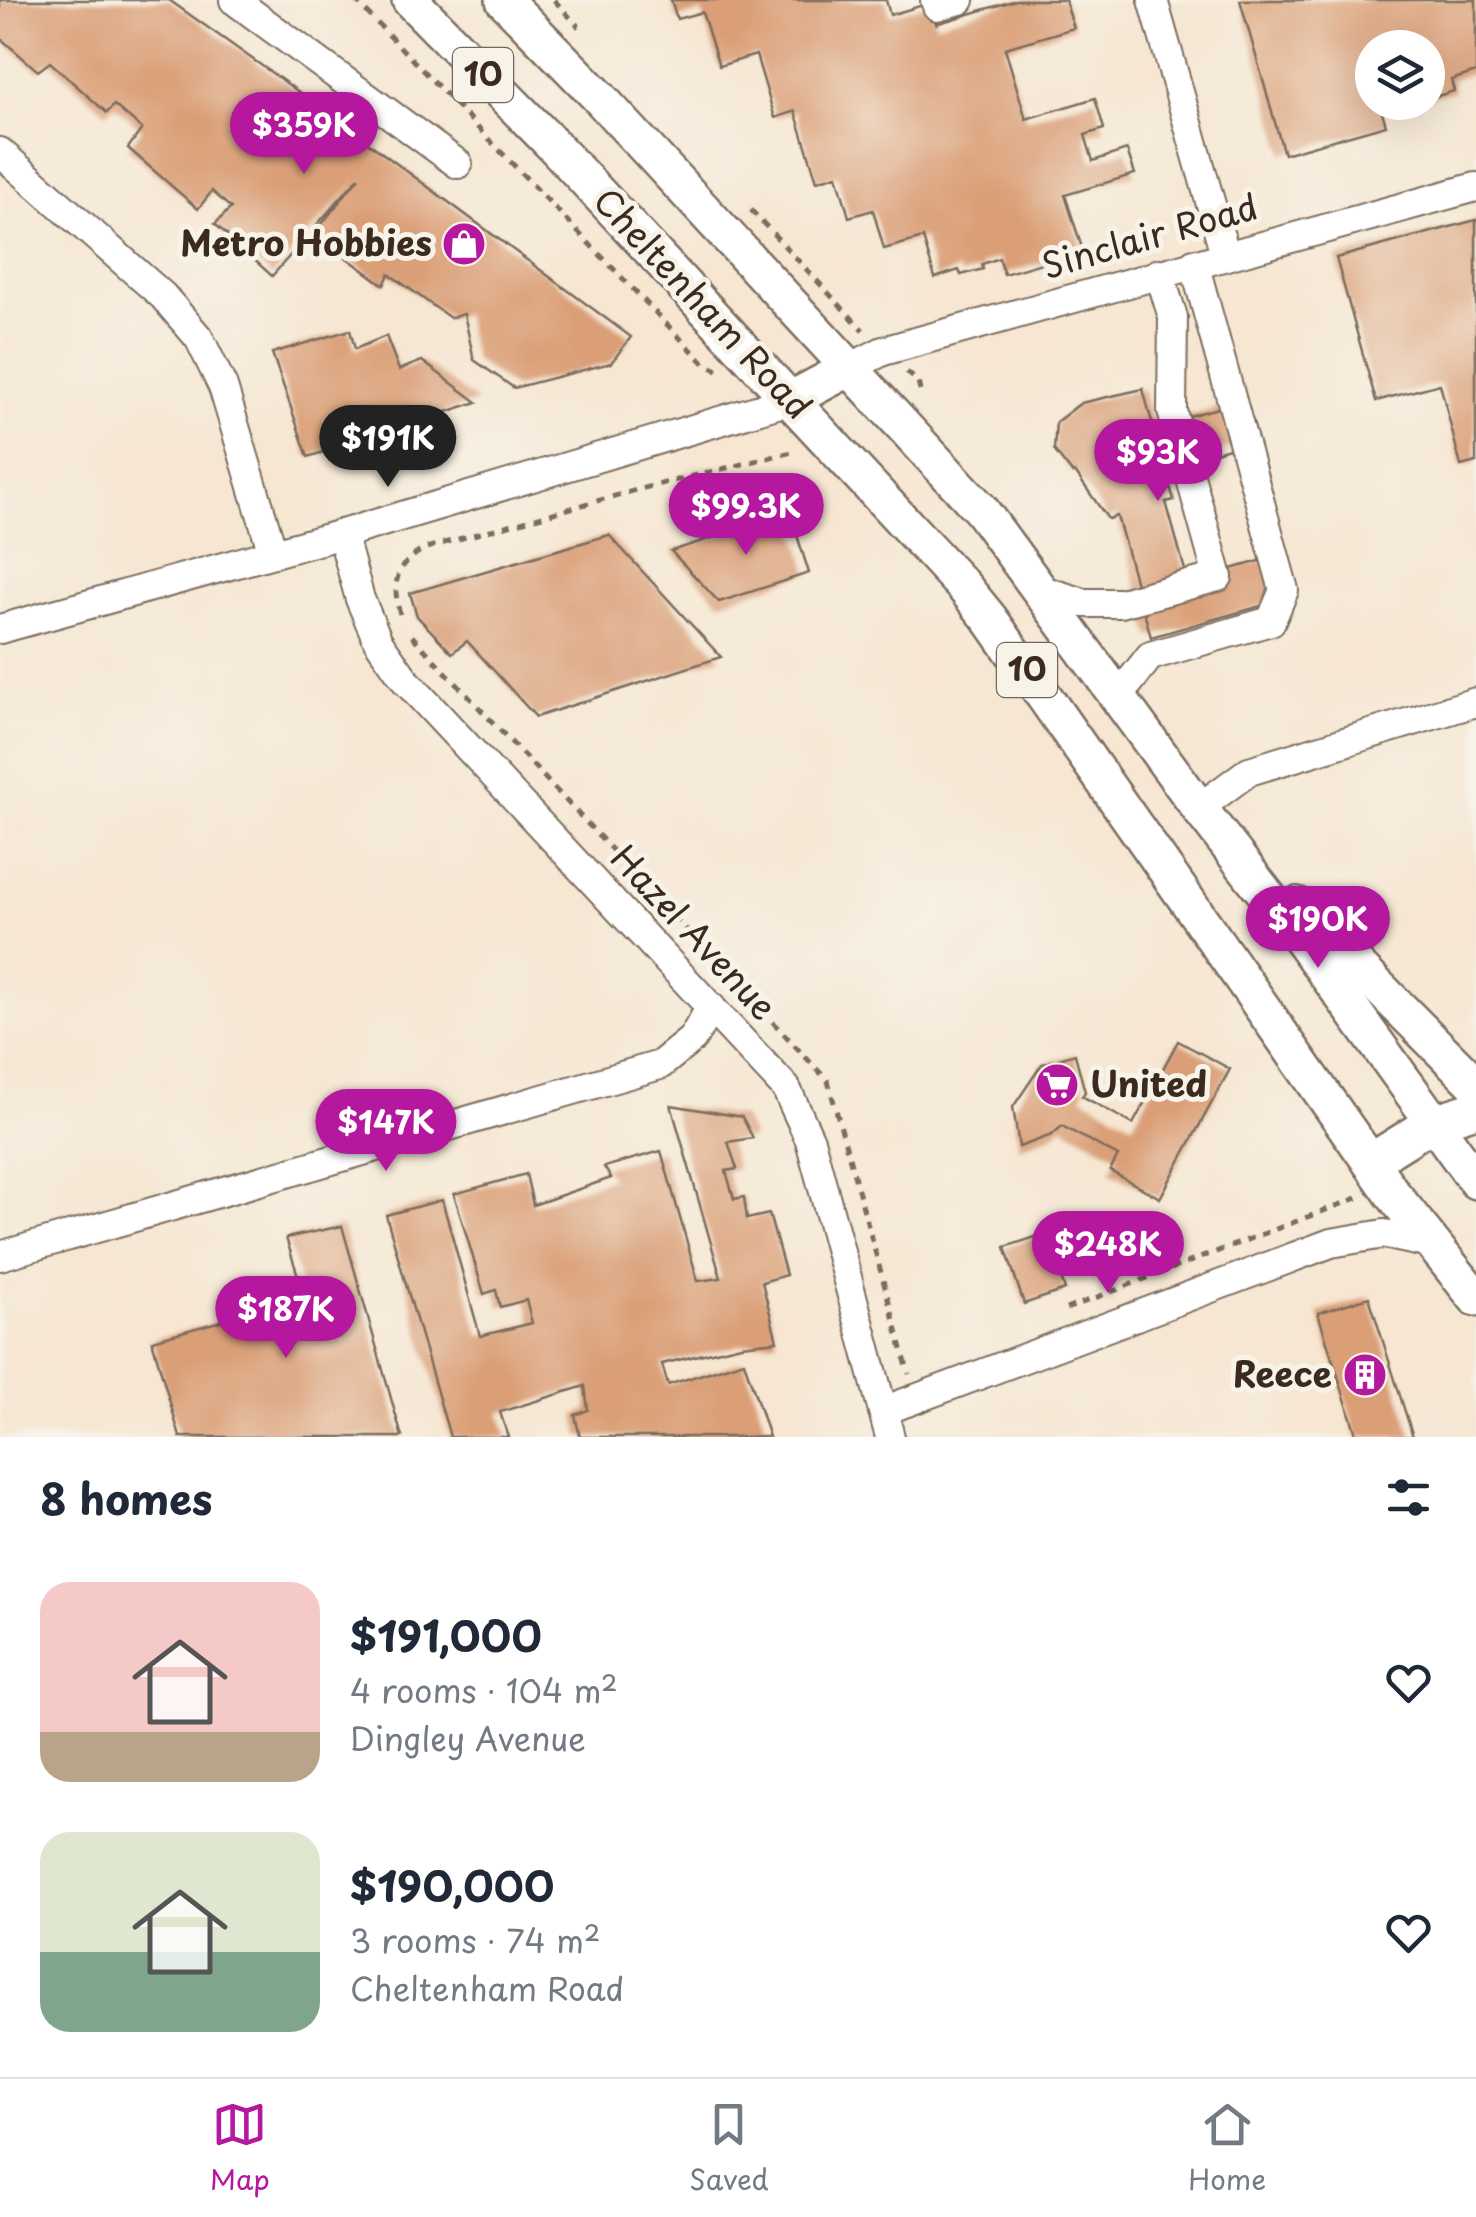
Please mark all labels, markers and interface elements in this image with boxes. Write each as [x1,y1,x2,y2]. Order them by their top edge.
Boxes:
map controls [1355,30,1445,120]
button: layers [1355,30,1445,120]
road number: 10 [453,48,513,102]
pin: $359K [234,92,374,177]
text: $359K [252,100,356,148]
street label: Cheltenham Road [582,175,825,430]
street label: Sinclair Road [1035,178,1263,291]
place label: Metro Hobbies [180,215,432,268]
shop icon: Metro Hobbies [441,221,487,267]
pin: $191K [318,405,458,490]
text: $191K [341,413,435,461]
pin: $93K [1099,419,1217,504]
text: $93K [1116,427,1200,475]
pin: $99.3K [665,473,827,558]
text: $99.3K [691,481,801,529]
road number: 10 [997,643,1057,697]
street label: Hazel Avenue [600,832,790,1031]
pin: $190K [1248,886,1388,971]
text: $190K [1268,894,1368,942]
place label: United [1090,1056,1207,1109]
supermarket icon: United [1034,1062,1080,1108]
pin: $147K [316,1089,456,1174]
text: $147K [337,1097,435,1145]
pin: $248K [1038,1211,1178,1296]
text: $248K [1054,1219,1162,1267]
pin: $187K [216,1276,356,1361]
text: $187K [237,1284,335,1332]
place label: Reece [1233,1346,1332,1399]
building icon: Reece [1342,1352,1388,1398]
text: 8 homes [40,1466,213,1529]
icon: filters [1381,1470,1436,1525]
text: $191,000 [350,1603,542,1666]
icon: home [120,1622,240,1742]
icon: heart [1381,1655,1436,1710]
text: 4 rooms · 104 m² [350,1666,618,1714]
text: Dingley Avenue [350,1714,586,1762]
text: $190,000 [350,1853,554,1916]
icon: home [120,1872,240,1992]
icon: heart [1381,1905,1436,1960]
text: 3 rooms · 74 m² [350,1916,600,1964]
text: Cheltenham Road [350,1964,624,2012]
tab: Map [210,2097,270,2200]
tab: Saved [689,2097,769,2200]
tab: Home [1188,2097,1266,2200]

